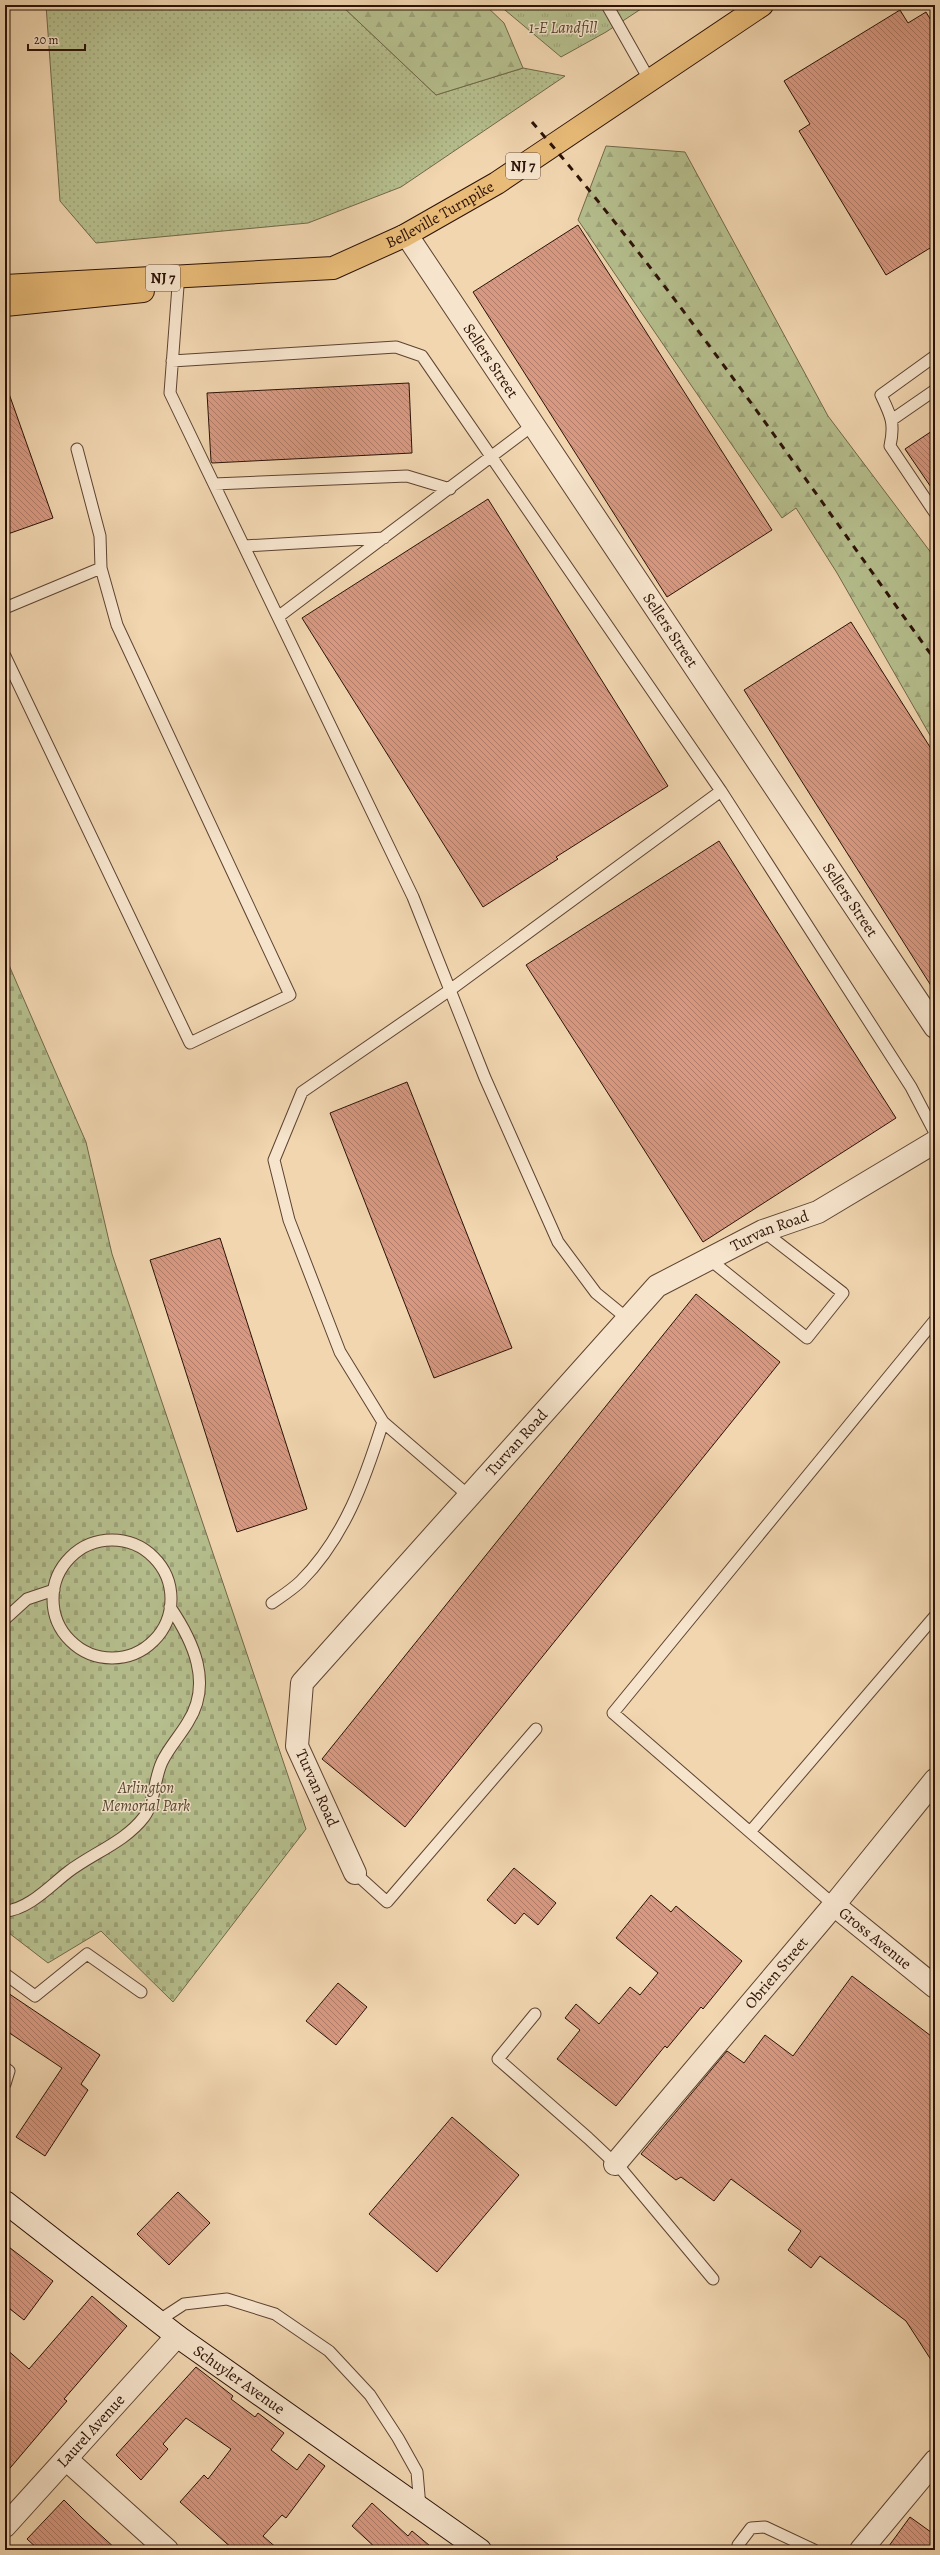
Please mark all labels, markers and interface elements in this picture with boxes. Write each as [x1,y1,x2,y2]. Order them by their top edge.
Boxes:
park label: 1-E Landfill [529,17,597,39]
scale bar [28,26,85,52]
text: 20 m [34,32,58,48]
road number: NJ 7 [506,153,540,179]
street label: Belleville Turnpike [382,176,498,254]
road number: NJ 7 [146,265,180,291]
street label: Sellers Street [458,319,523,402]
street label: Sellers Street [638,589,703,672]
street label: Sellers Street [817,858,883,942]
street label: Turvan Road [727,1205,812,1257]
street label: Turvan Road [481,1404,553,1481]
street label: Turvan Road [290,1746,344,1831]
park label: Arlington Memorial Park [102,1777,190,1817]
street label: Gross Avenue [834,1902,916,1975]
street label: Obrien Street [739,1932,813,2014]
street label: Schuyler Avenue [189,2340,289,2420]
street label: Laurel Avenue [52,2390,130,2473]

